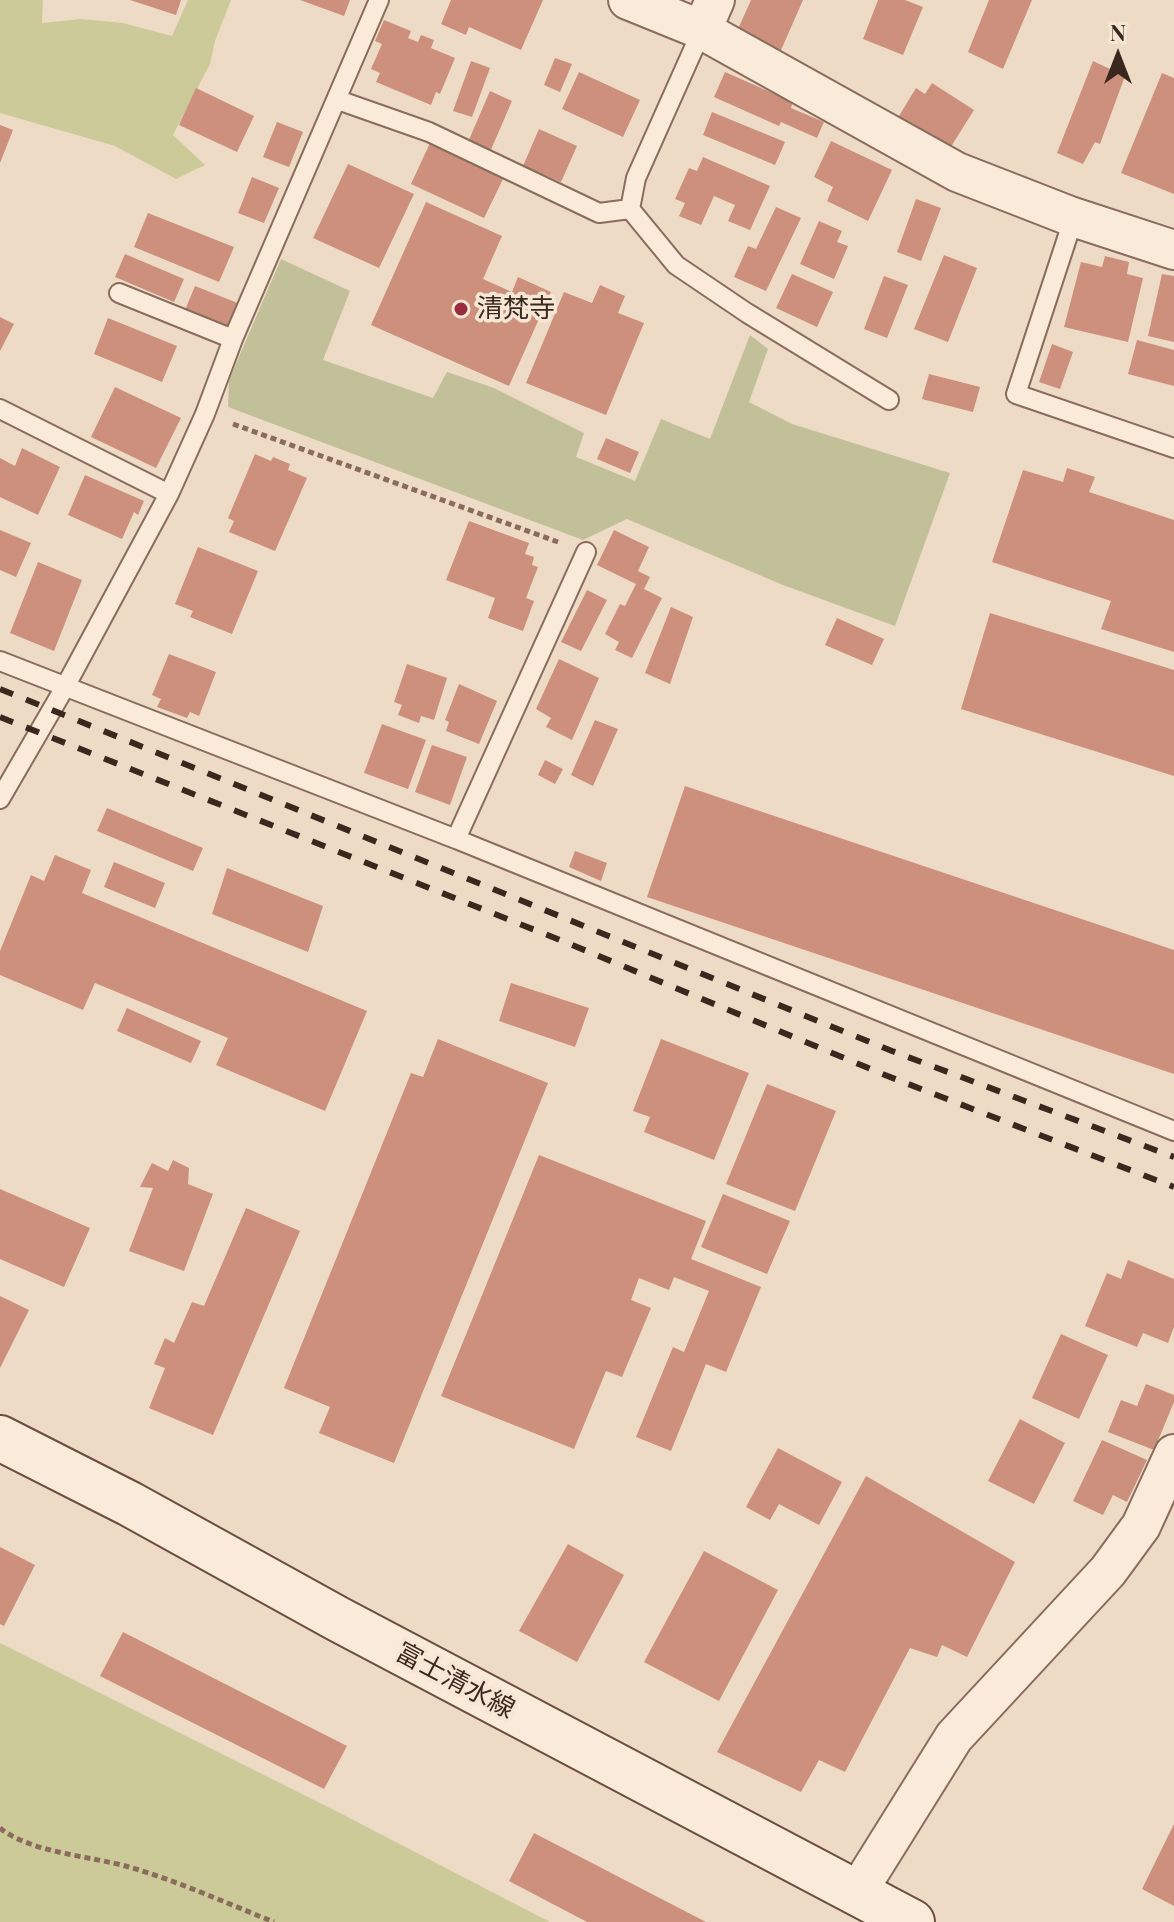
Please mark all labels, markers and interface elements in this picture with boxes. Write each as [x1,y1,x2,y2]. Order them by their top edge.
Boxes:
north arrow [1078,16,1158,96]
text: N [1110,17,1126,47]
place label: 清梵寺 [477,293,555,325]
marker: 清梵寺 [452,300,470,318]
street label: 富士清水線 [390,1637,520,1725]

